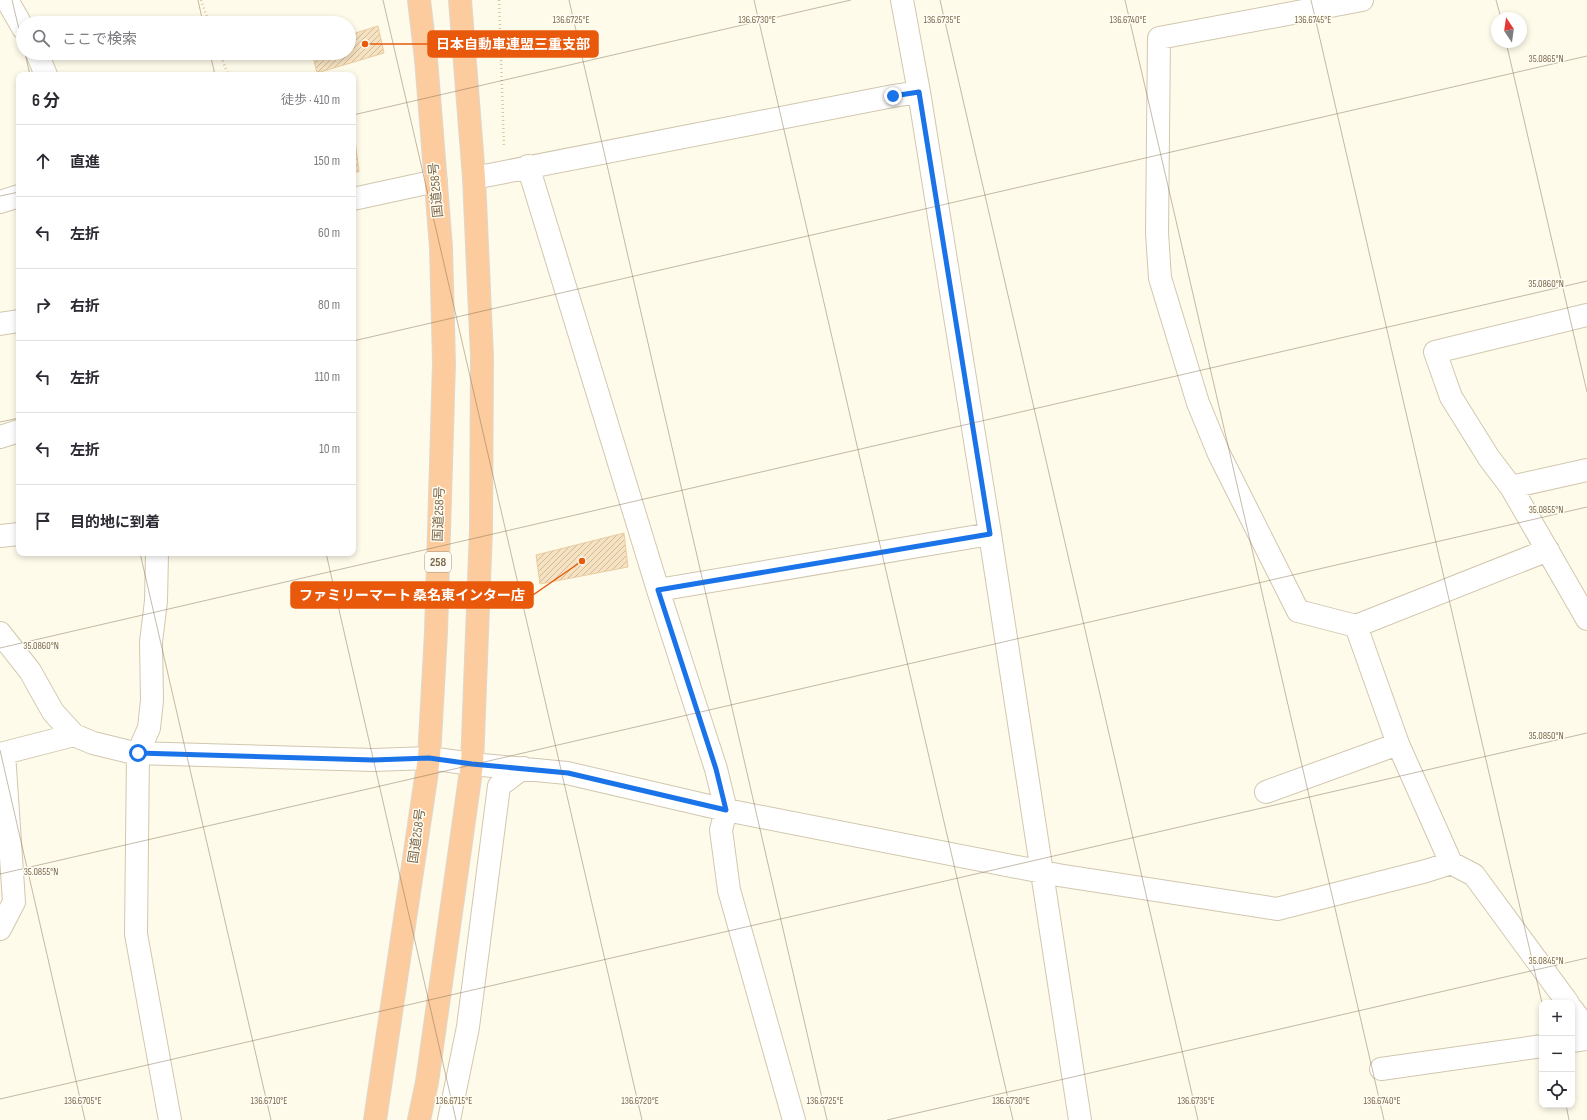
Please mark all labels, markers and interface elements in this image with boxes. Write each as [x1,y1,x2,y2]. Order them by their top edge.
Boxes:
north arrow [1491,12,1527,48]
text: 136.6725°E [552,14,590,26]
text: 136.6730°E [738,14,776,26]
text: 136.6735°E [923,14,961,26]
text: 136.6740°E [1109,14,1147,26]
text: 136.6745°E [1295,14,1331,26]
search box [16,16,356,60]
icon: search [30,27,52,49]
text: ここで検索 [62,30,137,49]
callout: 日本自動車連盟三重支部 [428,31,598,57]
text: 日本自動車連盟三重支部 [436,36,590,53]
text: 35.0865°N [1528,53,1564,65]
route end [884,87,902,105]
text: 6 分 [32,91,60,111]
text: 徒歩 · 410 m [281,92,340,108]
icon: ahead [32,150,54,172]
text: 直進 [70,153,100,172]
text: 150 m [314,153,340,169]
street label: 国道258号 [426,162,446,218]
icon: left [32,222,54,244]
text: 左折 [70,225,100,244]
text: 60 m [318,225,340,241]
text: 35.0860°N [1528,278,1564,290]
icon: right [32,294,54,316]
text: 右折 [70,297,100,316]
text: 80 m [318,297,340,313]
icon: left [32,366,54,388]
text: 左折 [70,369,100,388]
text: 110 m [315,369,340,385]
icon: left [32,438,54,460]
text: 左折 [70,441,100,460]
text: 10 m [319,441,340,457]
street label: 国道258号 [430,486,448,542]
text: 35.0855°N [1529,504,1563,516]
icon: arrive [32,510,54,532]
text: 目的地に到着 [70,513,160,532]
road number: 258 [425,552,451,572]
callout: ファミリーマート 桑名東インター店 [291,582,533,608]
text: ファミリーマート 桑名東インター店 [299,587,525,604]
text: 35.0860°N [23,640,59,652]
text: 35.0850°N [1528,730,1564,742]
route start [129,744,147,762]
street label: 国道258号 [405,808,429,864]
text: 35.0855°N [24,866,58,878]
text: 35.0845°N [1528,955,1564,967]
map controls [1539,1000,1575,1108]
button: + [1539,1000,1575,1036]
button: − [1539,1036,1575,1072]
button: locate [1539,1072,1575,1108]
text: 136.6705°E [64,1095,102,1107]
text: 136.6710°E [251,1095,287,1107]
text: 136.6715°E [436,1095,472,1107]
text: 136.6720°E [621,1095,659,1107]
text: 136.6725°E [806,1095,844,1107]
text: 136.6730°E [992,1095,1030,1107]
text: 136.6735°E [1177,1095,1215,1107]
text: 136.6740°E [1363,1095,1401,1107]

